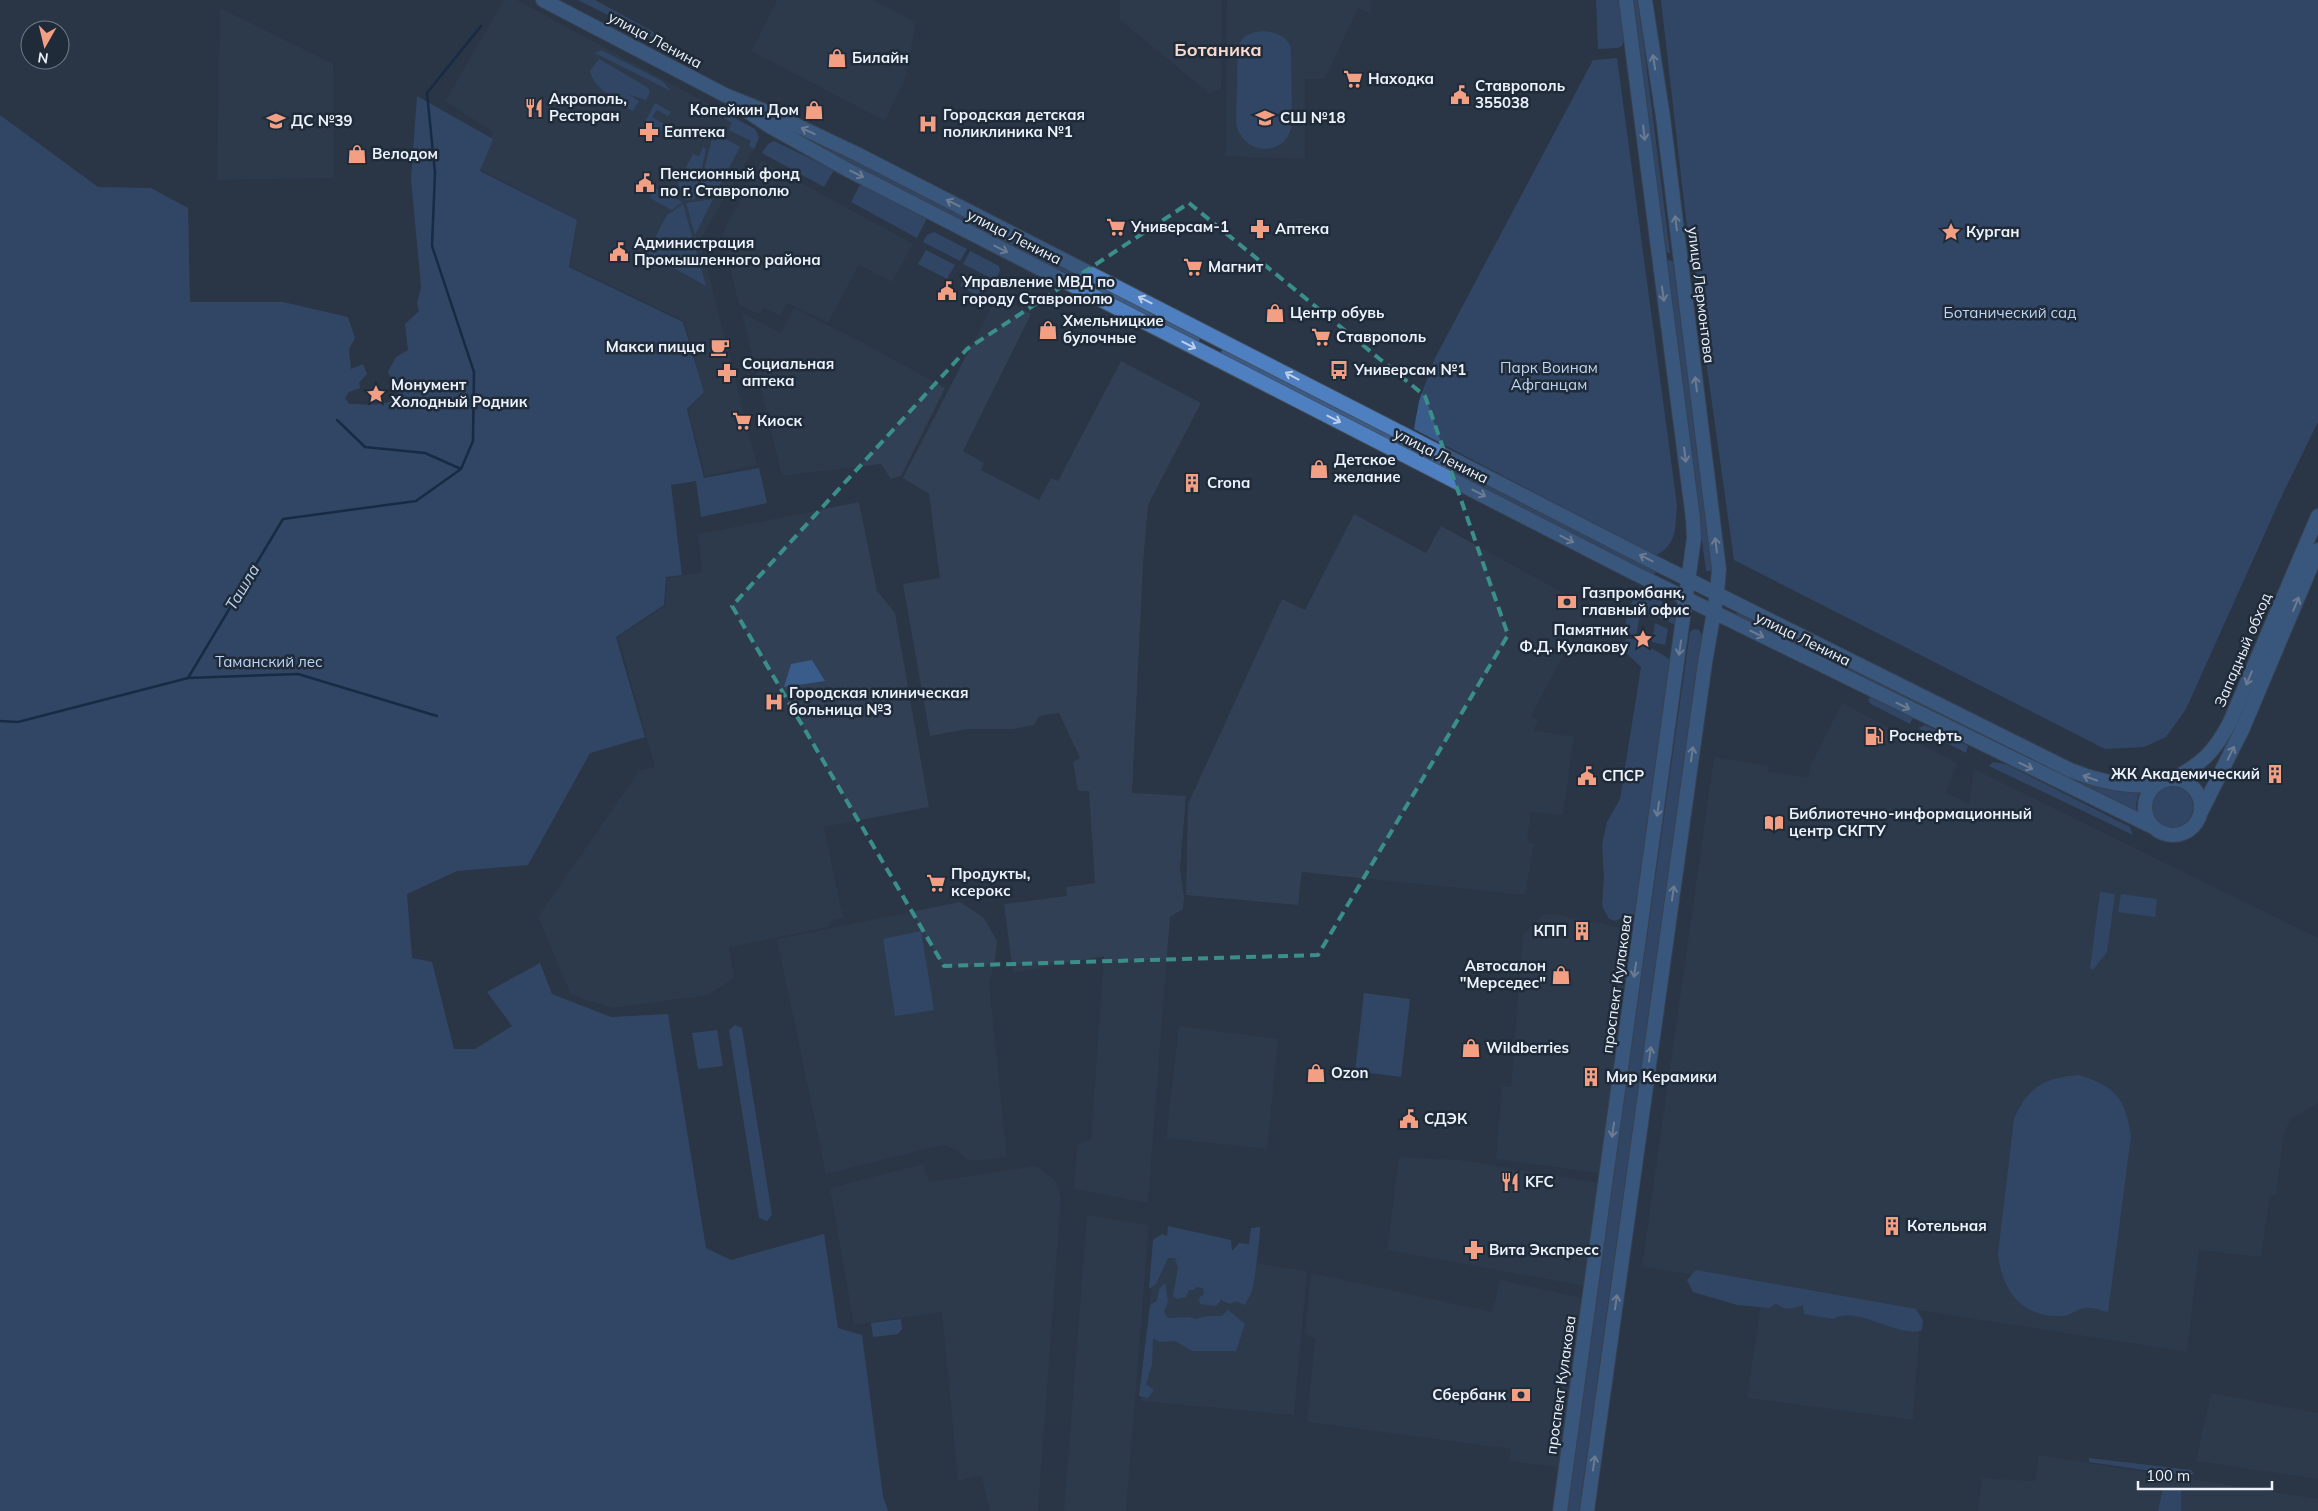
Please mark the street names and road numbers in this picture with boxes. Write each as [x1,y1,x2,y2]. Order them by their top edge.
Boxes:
street label: улица Ленина [605,7,705,72]
street label: улица Ленина [964,205,1065,268]
street label: улица Лермонтова [1684,226,1719,364]
street label: улица Ленина [1391,424,1492,487]
street label: Западный обход [2210,590,2275,710]
street label: улица Ленина [1753,607,1854,670]
street label: проспект Кулакова [1597,913,1636,1054]
street label: проспект Кулакова [1541,1314,1580,1455]

